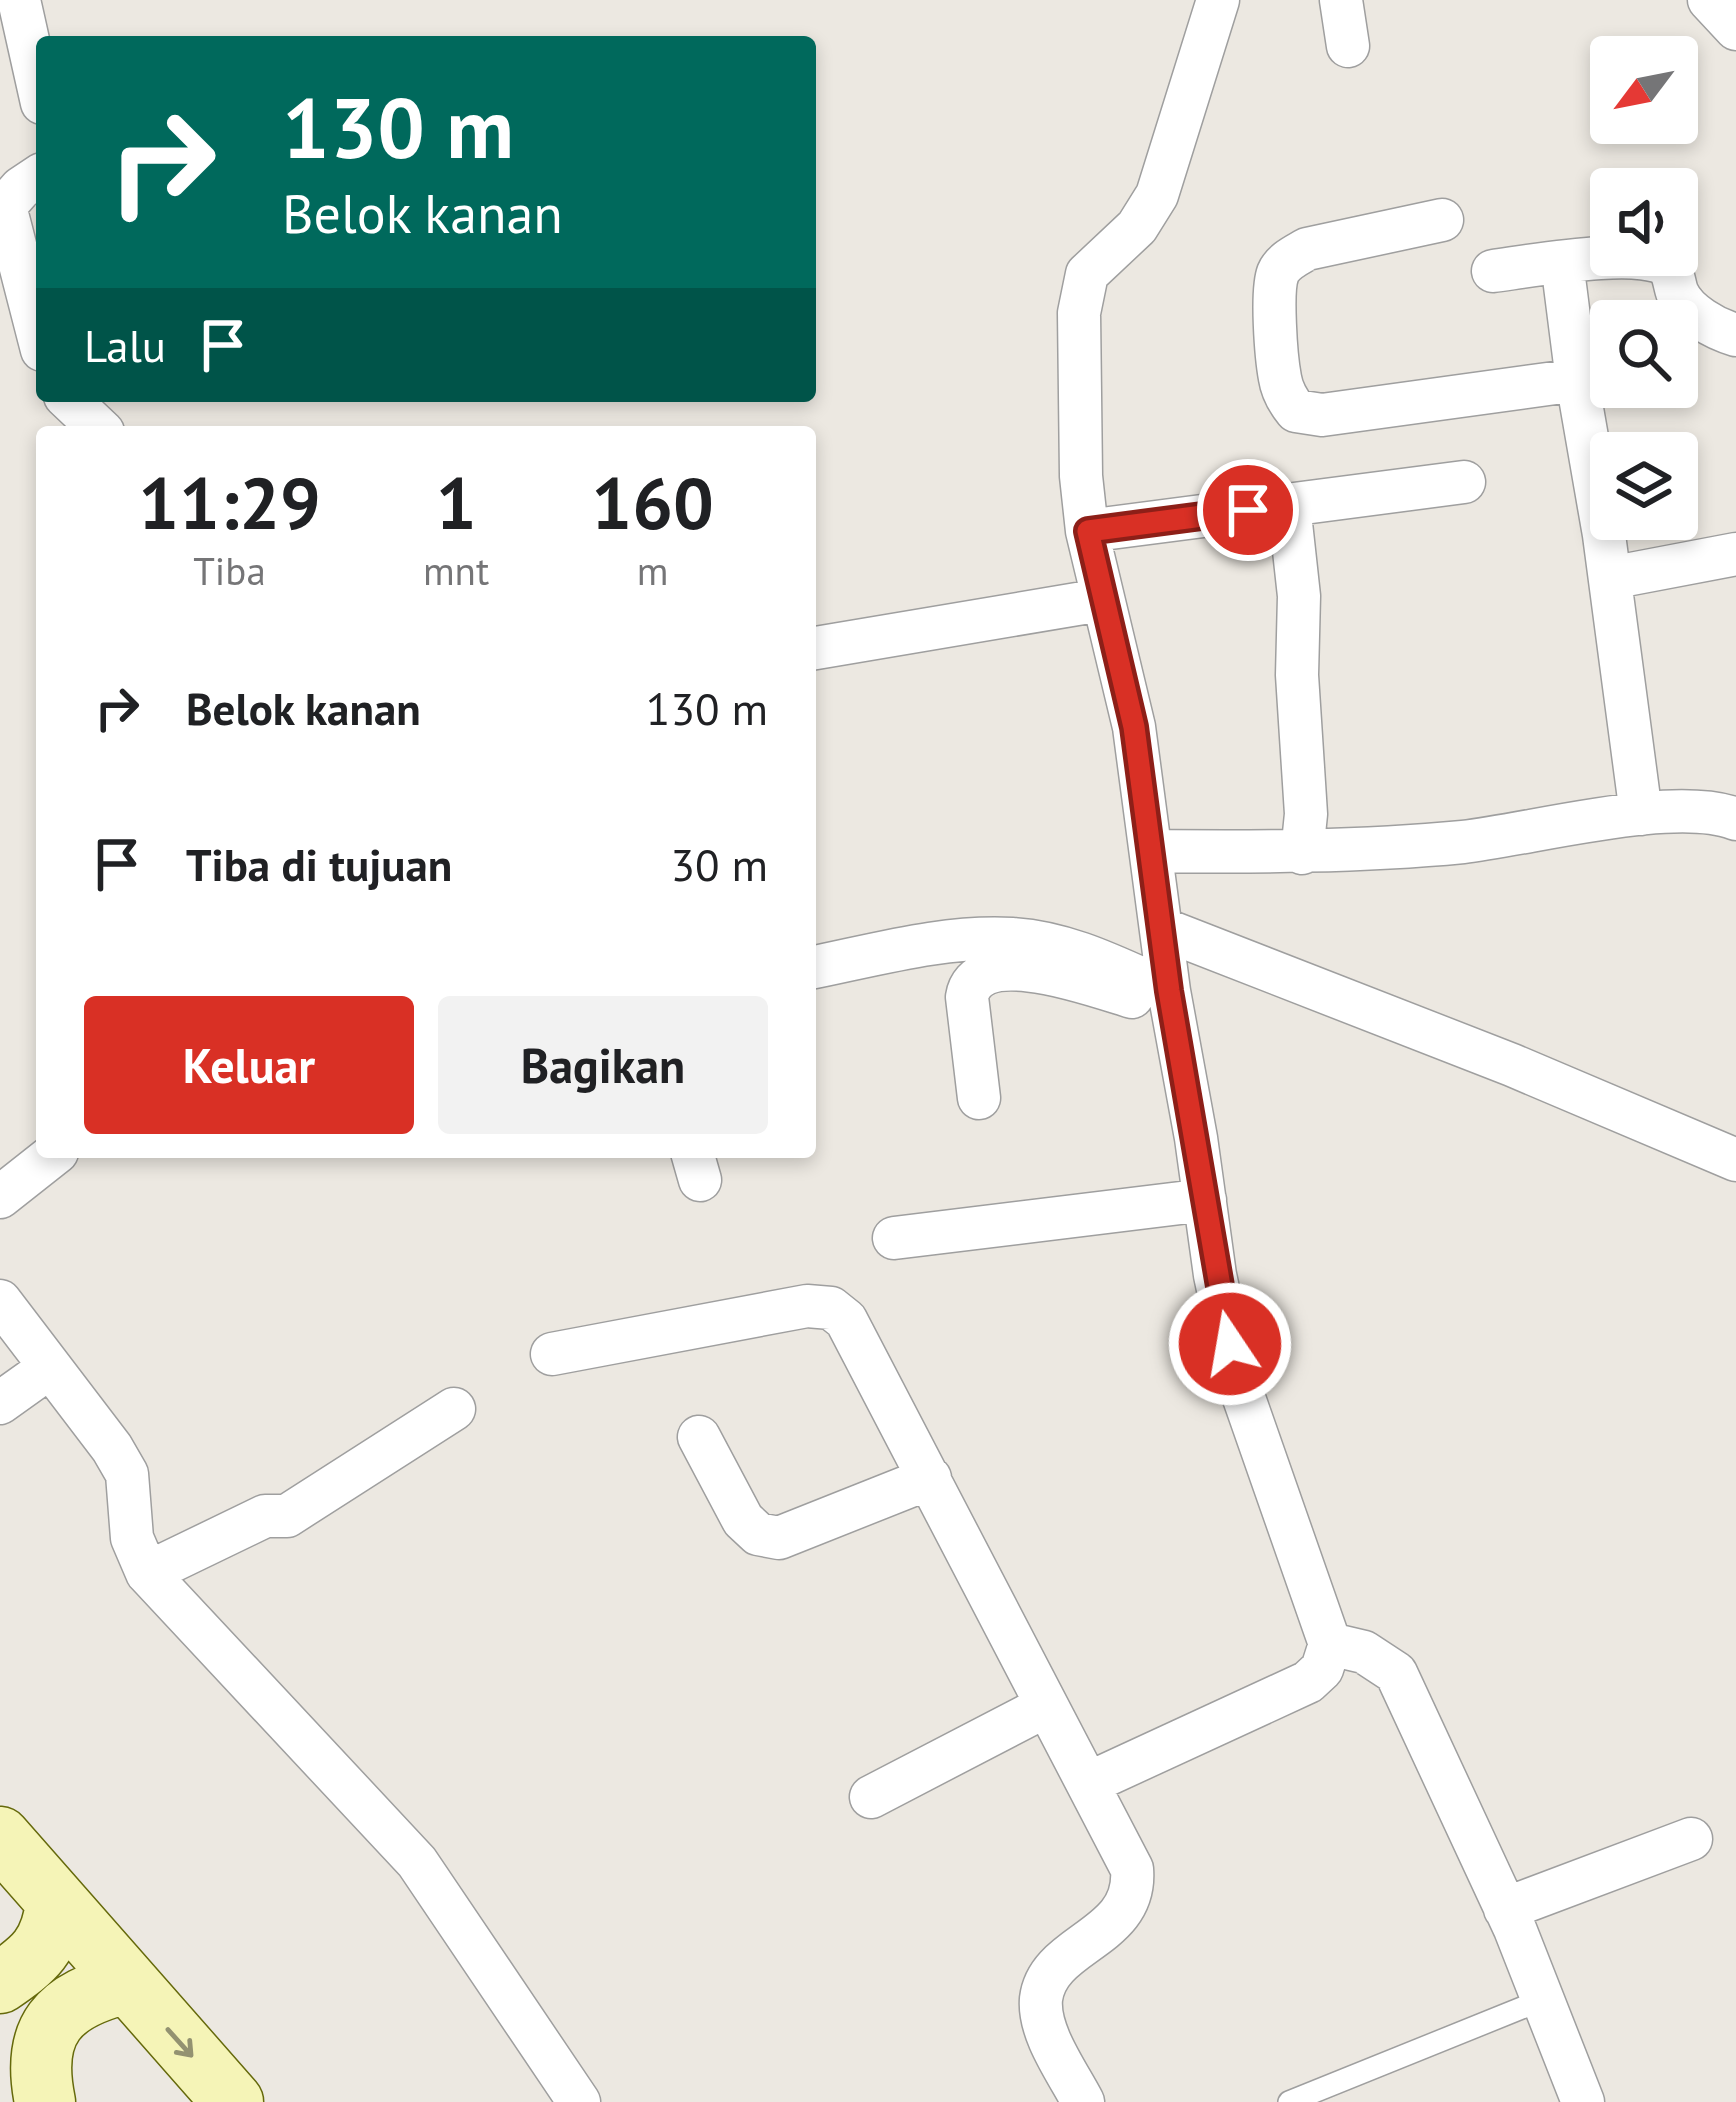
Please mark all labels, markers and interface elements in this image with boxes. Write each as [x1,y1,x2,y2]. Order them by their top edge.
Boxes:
north arrow [1590,36,1698,144]
map controls [1590,36,1698,540]
text: 130 m [282,72,514,181]
icon: right [84,84,240,240]
button: sound [1590,168,1698,276]
text: Belok kanan [282,178,563,248]
button: search [1590,300,1698,408]
icon: arrive [190,312,256,378]
text: Lalu [84,316,166,374]
button: layers [1590,432,1698,540]
text: 11:29 [138,456,321,549]
text: 1 [436,456,476,549]
text: 160 [591,456,714,549]
pin [1197,459,1299,561]
icon: arrive [1215,477,1281,543]
text: Tiba [193,545,266,596]
text: mnt [423,545,489,596]
text: m [637,545,668,596]
icon: right [84,675,150,741]
text: Belok kanan [186,679,421,737]
text: 130 m [646,679,768,737]
icon: arrive [84,831,150,897]
text: Tiba di tujuan [186,835,452,893]
text: 30 m [670,835,768,893]
button: Keluar [84,996,414,1134]
button: Bagikan [438,996,768,1134]
position arrow [1167,1281,1293,1407]
one-way arrow [166,2027,193,2057]

